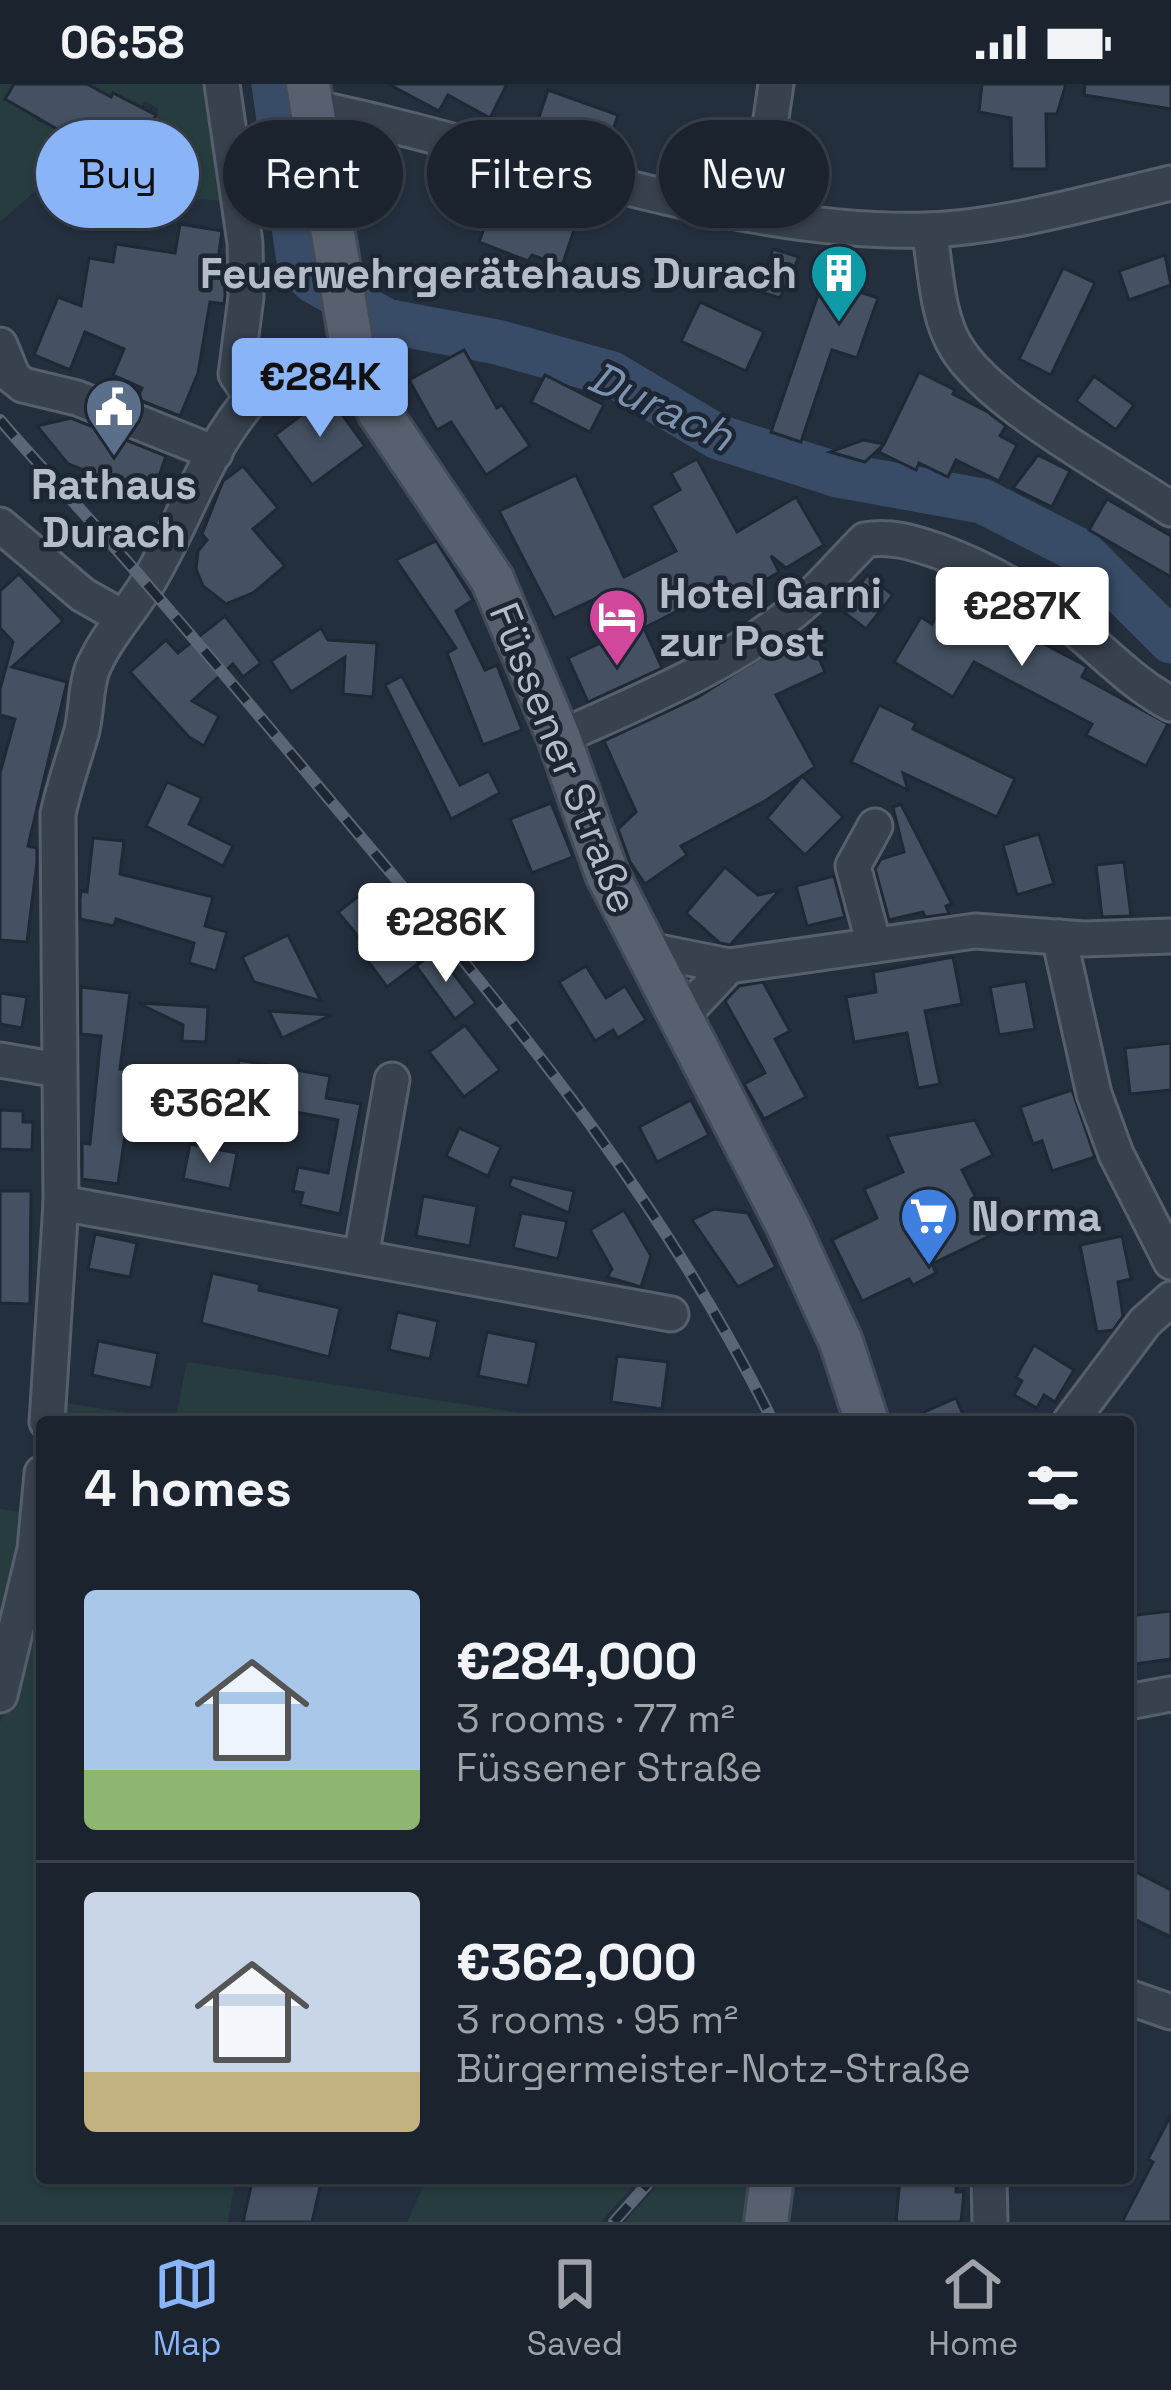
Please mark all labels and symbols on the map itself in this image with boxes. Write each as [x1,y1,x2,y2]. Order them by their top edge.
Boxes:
building icon: Feuerwehrgerätehaus Durach [808,242,870,324]
place label: Feuerwehrgerätehaus Durach [200,247,797,300]
pin: €284K [236,338,404,440]
water label: Durach [579,348,744,465]
public building icon: Rathaus Durach [83,376,145,458]
place label: Rathaus Durach [31,458,197,559]
place label: Hotel Garni zur Post [659,567,882,668]
pin: €287K [938,567,1106,669]
hotel icon: Hotel Garni zur Post [586,586,648,668]
street label: Füssener Straße [478,595,650,921]
pin: €286K [362,883,530,985]
pin: €362K [126,1064,294,1166]
supermarket icon: Norma [898,1185,960,1267]
place label: Norma [971,1190,1102,1243]

